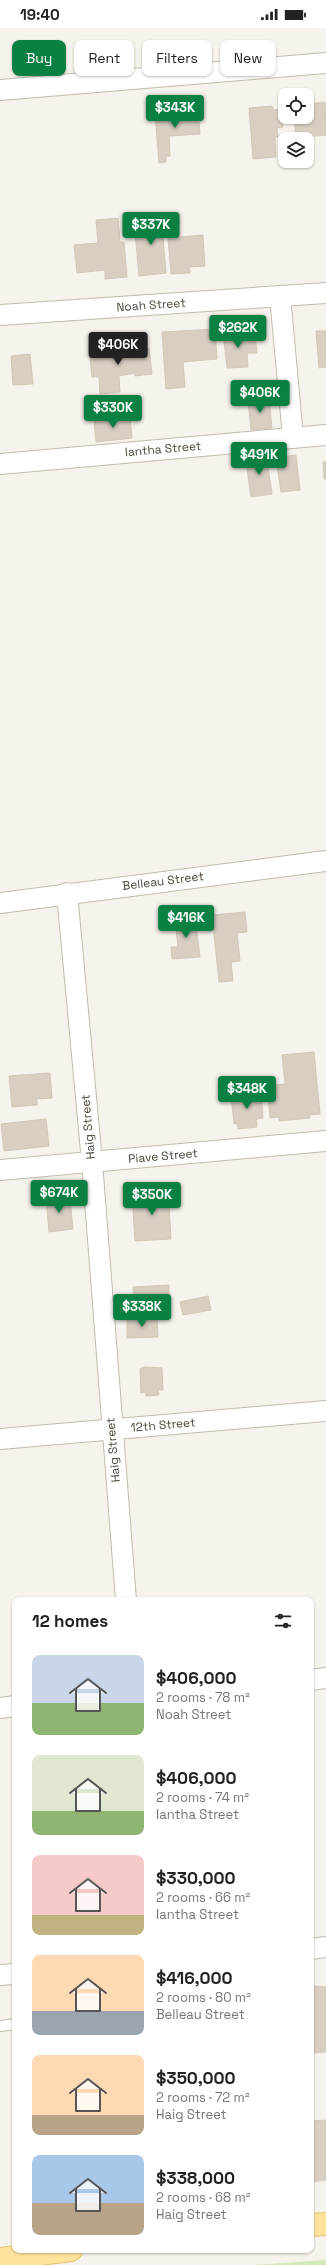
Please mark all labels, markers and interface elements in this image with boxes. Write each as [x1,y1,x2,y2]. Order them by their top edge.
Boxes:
text: 19:40 [20,5,60,24]
chip: Buy [12,40,66,76]
chip: Rent [74,40,134,76]
chip: Filters [142,40,212,76]
chip: New [220,40,276,76]
map controls [278,88,314,168]
button: locate [278,88,314,124]
pin: $343K [147,95,203,129]
text: $343K [155,99,195,116]
button: layers [278,132,314,168]
pin: $337K [123,212,179,246]
text: $337K [131,216,171,233]
street label: Noah Street [116,295,186,315]
pin: $262K [210,315,266,349]
text: $262K [218,319,258,336]
pin: $406K [90,332,146,366]
text: $406K [98,336,138,353]
pin: $406K [232,380,288,414]
text: $406K [240,384,280,401]
pin: $330K [85,395,141,429]
text: $330K [93,399,133,416]
street label: Iantha Street [124,438,202,460]
pin: $491K [231,442,287,476]
text: $491K [240,446,278,463]
street label: Belleau Street [121,868,205,894]
pin: $416K [158,905,214,939]
text: $416K [167,909,205,926]
pin: $348K [219,1076,275,1110]
text: $348K [227,1080,267,1097]
street label: Haig Street [77,1094,99,1160]
street label: Piave Street [128,1145,198,1167]
pin: $674K [31,1180,87,1214]
pin: $350K [124,1182,180,1216]
text: $674K [40,1184,78,1201]
text: $350K [132,1186,172,1203]
pin: $338K [114,1294,170,1328]
text: $338K [122,1298,162,1315]
street label: 12th Street [130,1414,196,1436]
street label: Haig Street [102,1417,124,1483]
text: 12 homes [32,1610,108,1632]
icon: filters [272,1610,294,1632]
text: $406,000 [156,1667,236,1689]
icon: home [64,1671,112,1719]
text: 2 rooms · 78 m² [156,1689,250,1706]
text: Noah Street [156,1706,231,1723]
text: $406,000 [156,1767,236,1789]
icon: home [64,1771,112,1819]
text: 2 rooms · 74 m² [156,1789,249,1806]
text: Iantha Street [156,1806,239,1823]
text: $330,000 [156,1867,236,1889]
icon: home [64,1871,112,1919]
text: 2 rooms · 66 m² [156,1889,250,1906]
text: Iantha Street [156,1906,239,1923]
text: $416,000 [156,1967,232,1989]
icon: home [64,1971,112,2019]
text: 2 rooms · 80 m² [156,1989,251,2006]
text: Belleau Street [156,2006,245,2023]
text: $350,000 [156,2067,236,2089]
icon: home [64,2071,112,2119]
text: 2 rooms · 72 m² [156,2089,249,2106]
text: Haig Street [156,2106,227,2123]
text: $338,000 [156,2167,235,2189]
icon: home [64,2171,112,2219]
text: 2 rooms · 68 m² [156,2189,250,2206]
text: Haig Street [156,2206,227,2223]

